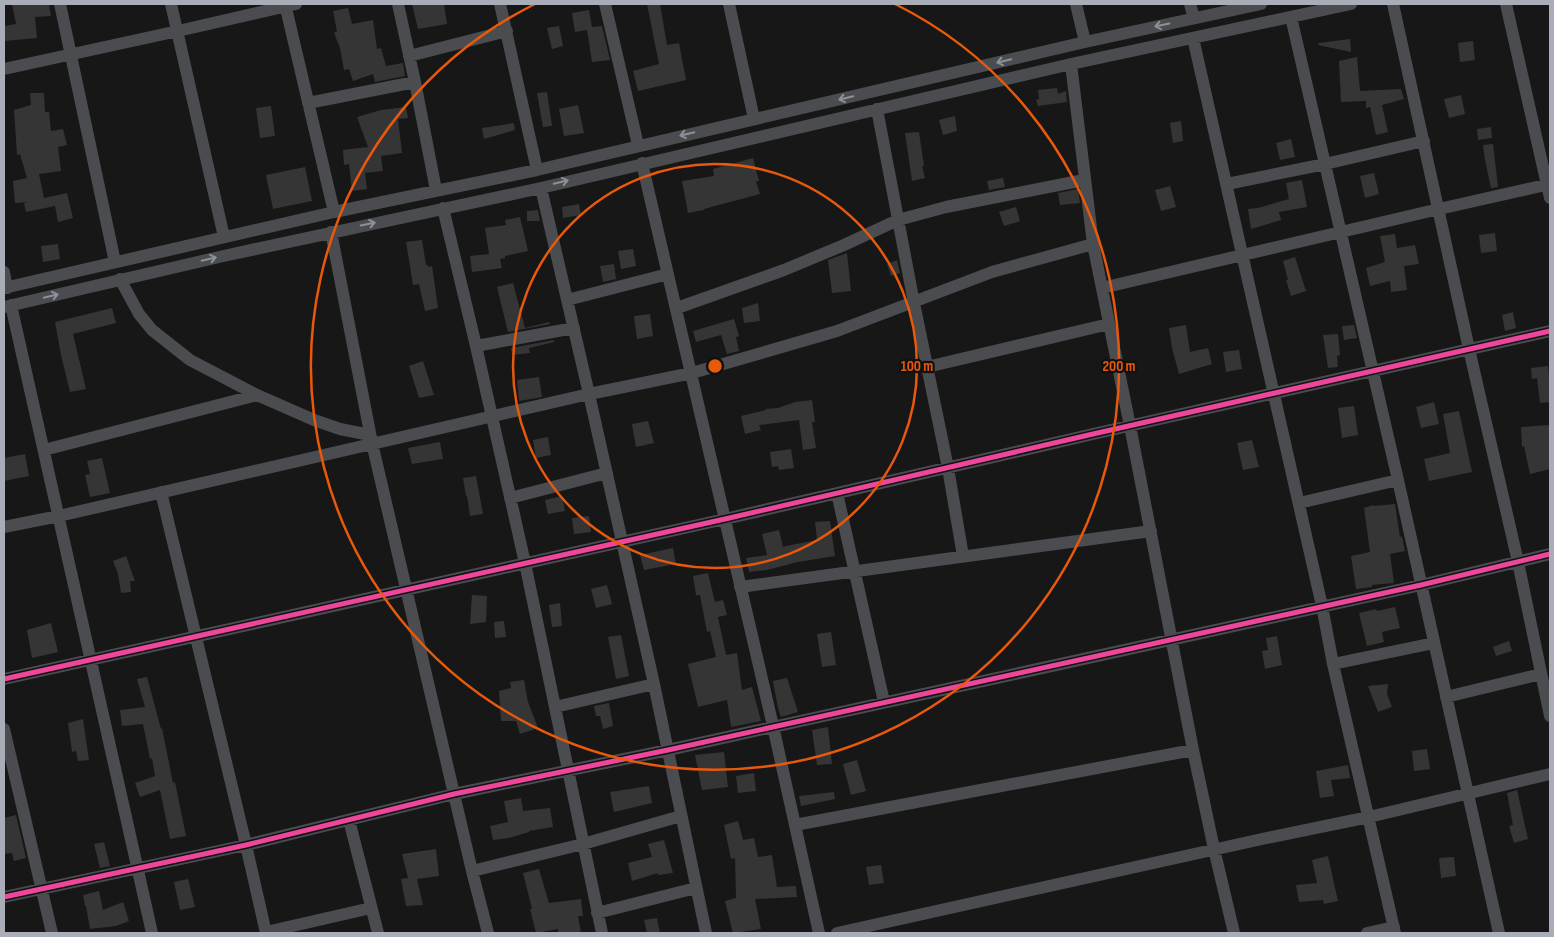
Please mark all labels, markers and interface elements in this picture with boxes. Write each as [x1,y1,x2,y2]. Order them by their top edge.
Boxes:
one-way arrow [1155,21,1171,30]
one-way arrow [996,57,1012,66]
one-way arrow [838,94,854,103]
one-way arrow [680,130,696,139]
one-way arrow [553,177,569,187]
one-way arrow [360,219,376,228]
one-way arrow [201,254,217,263]
one-way arrow [43,291,59,300]
centre of rings [706,357,724,375]
text: 100 m [901,357,933,376]
text: 200 m [1102,357,1136,376]

